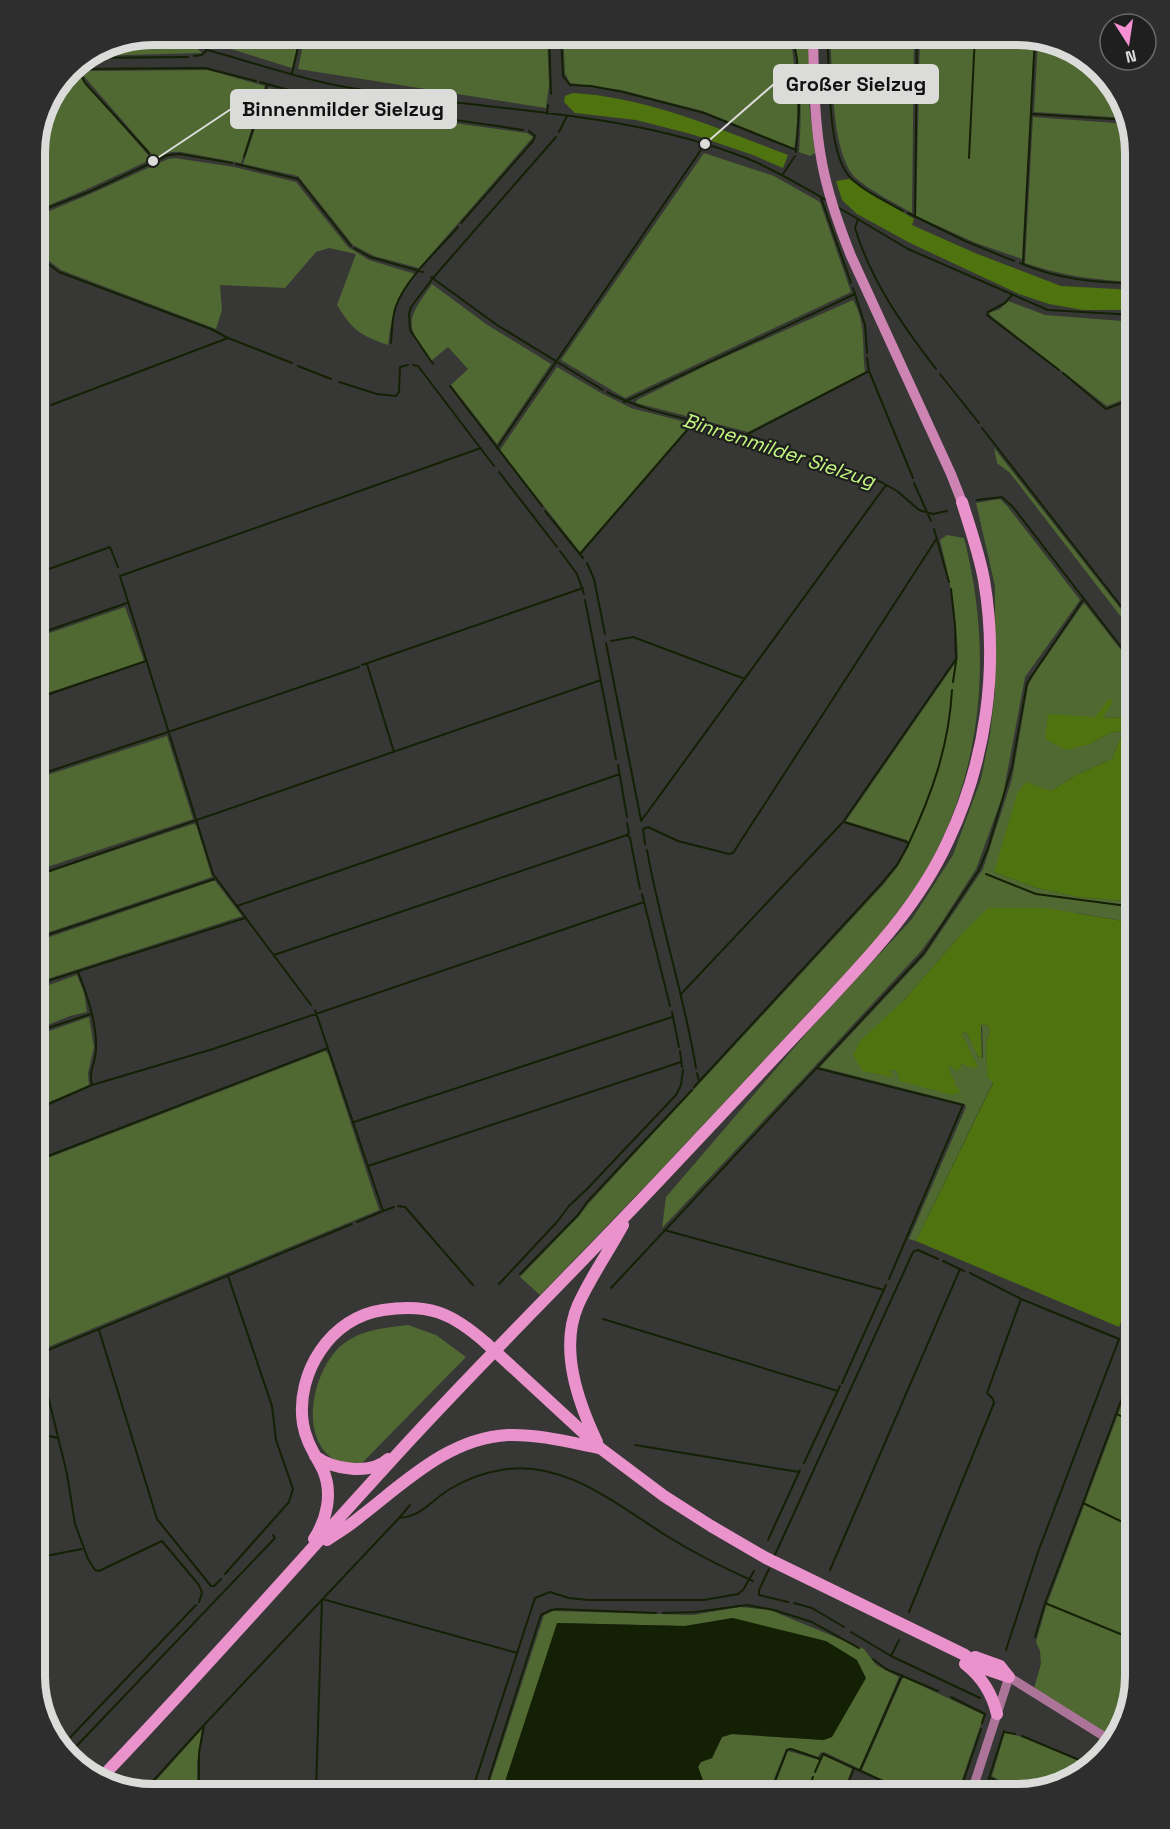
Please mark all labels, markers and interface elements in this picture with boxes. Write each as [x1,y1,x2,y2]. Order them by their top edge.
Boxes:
north arrow [1098,12,1158,72]
text: N [1124,45,1138,68]
callout: Großer Sielzug [774,65,938,103]
text: Großer Sielzug [786,71,926,97]
callout: Binnenmilder Sielzug [231,90,456,128]
text: Binnenmilder Sielzug [242,96,444,122]
water label: Binnenmilder Sielzug [680,407,879,494]

